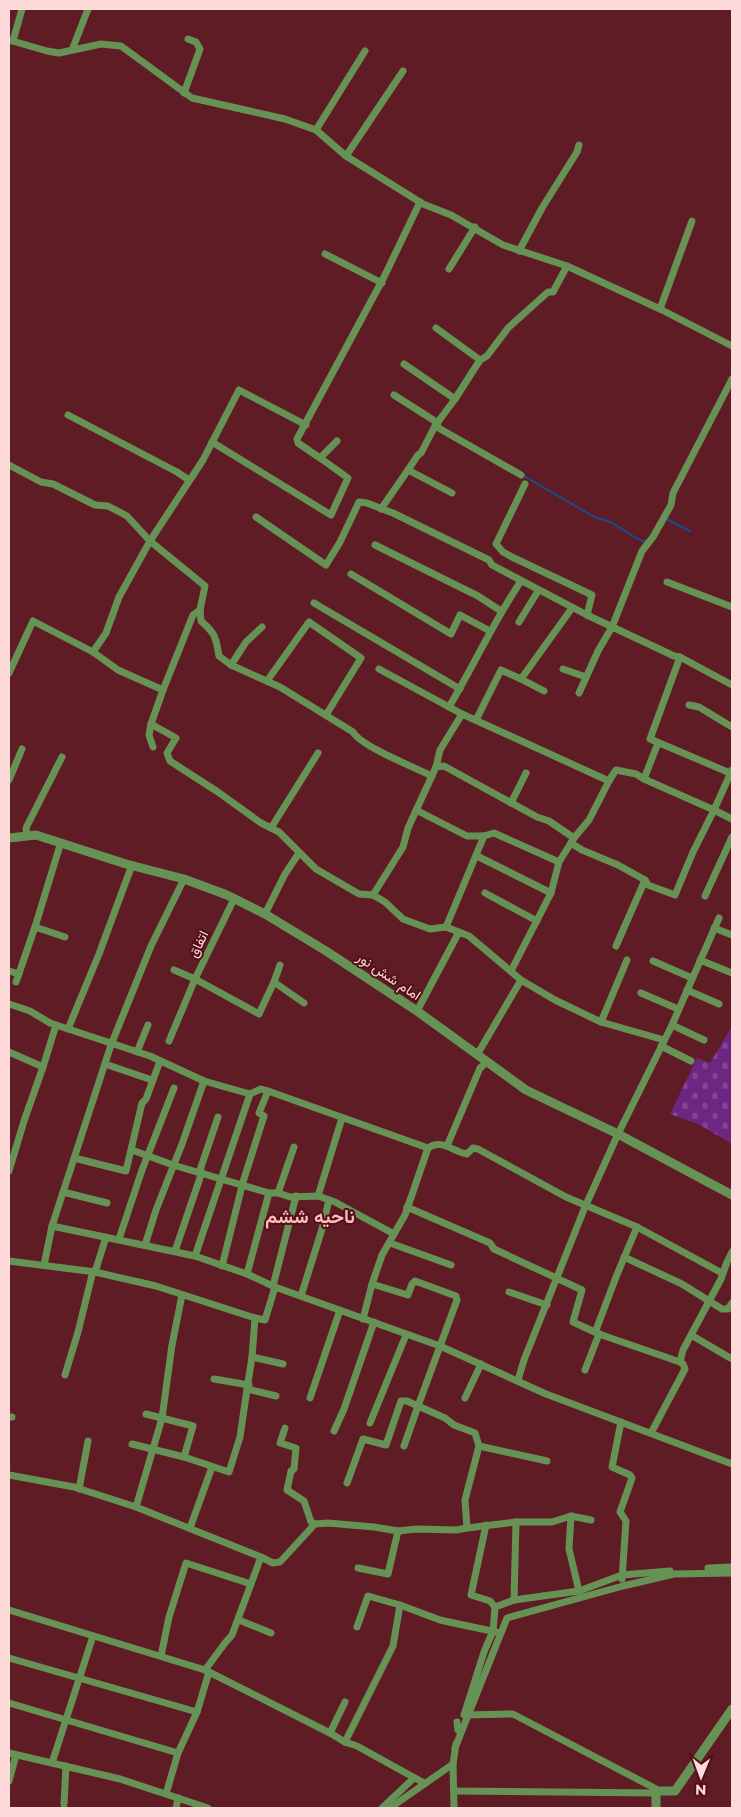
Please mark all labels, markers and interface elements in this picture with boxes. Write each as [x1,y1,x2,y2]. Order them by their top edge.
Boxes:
street label: اتفاق [184,928,212,960]
street label: امام شش نور [353,947,424,1004]
district label: ناحیه ششم [265,1205,355,1229]
north arrow [676,1752,726,1802]
text: N [695,1781,707,1799]

